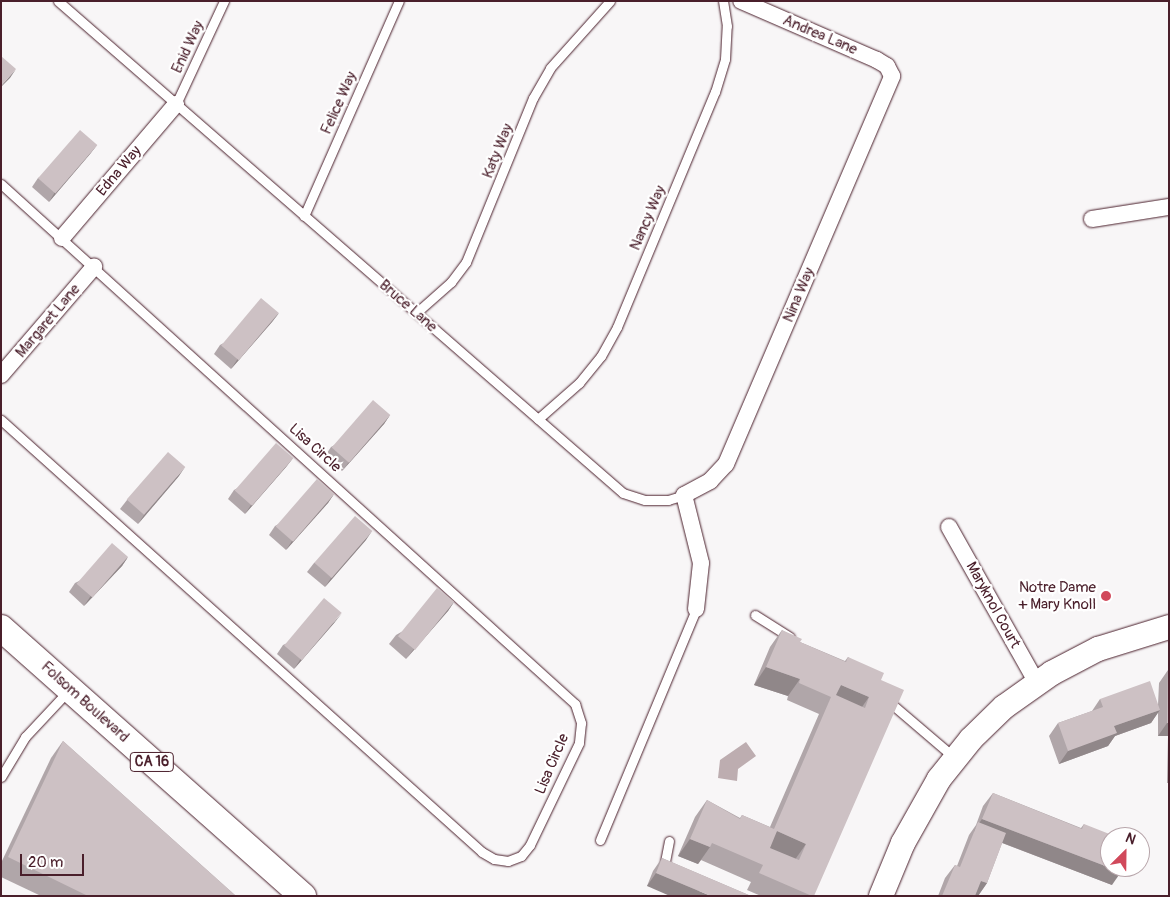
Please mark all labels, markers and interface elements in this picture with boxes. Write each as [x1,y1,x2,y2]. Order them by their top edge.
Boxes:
street label: Andrea Lane [780,11,860,59]
street label: Enid Way [168,18,208,76]
street label: Felice Way [317,69,361,137]
street label: Katy Way [479,121,517,181]
street label: Edna Way [93,142,145,200]
street label: Nancy Way [626,183,670,253]
street label: Nina Way [779,265,819,325]
street label: Bruce Lane [375,276,441,336]
street label: Margaret Lane [12,281,84,361]
street label: Lisa Circle [285,420,345,476]
street label: Maryknol Court [962,559,1024,651]
place label: Notre Dame + Mary Knoll [1018,578,1096,613]
marker: Notre Dame + Mary Knoll [1100,590,1112,602]
street label: Folsom Boulevard [37,658,133,746]
street label: Lisa Circle [531,731,573,797]
road number: CA 16 [130,750,174,774]
north arrow [1100,827,1150,877]
text: N [1123,829,1138,848]
scale bar [22,844,86,876]
text: 20 m [28,853,63,872]

